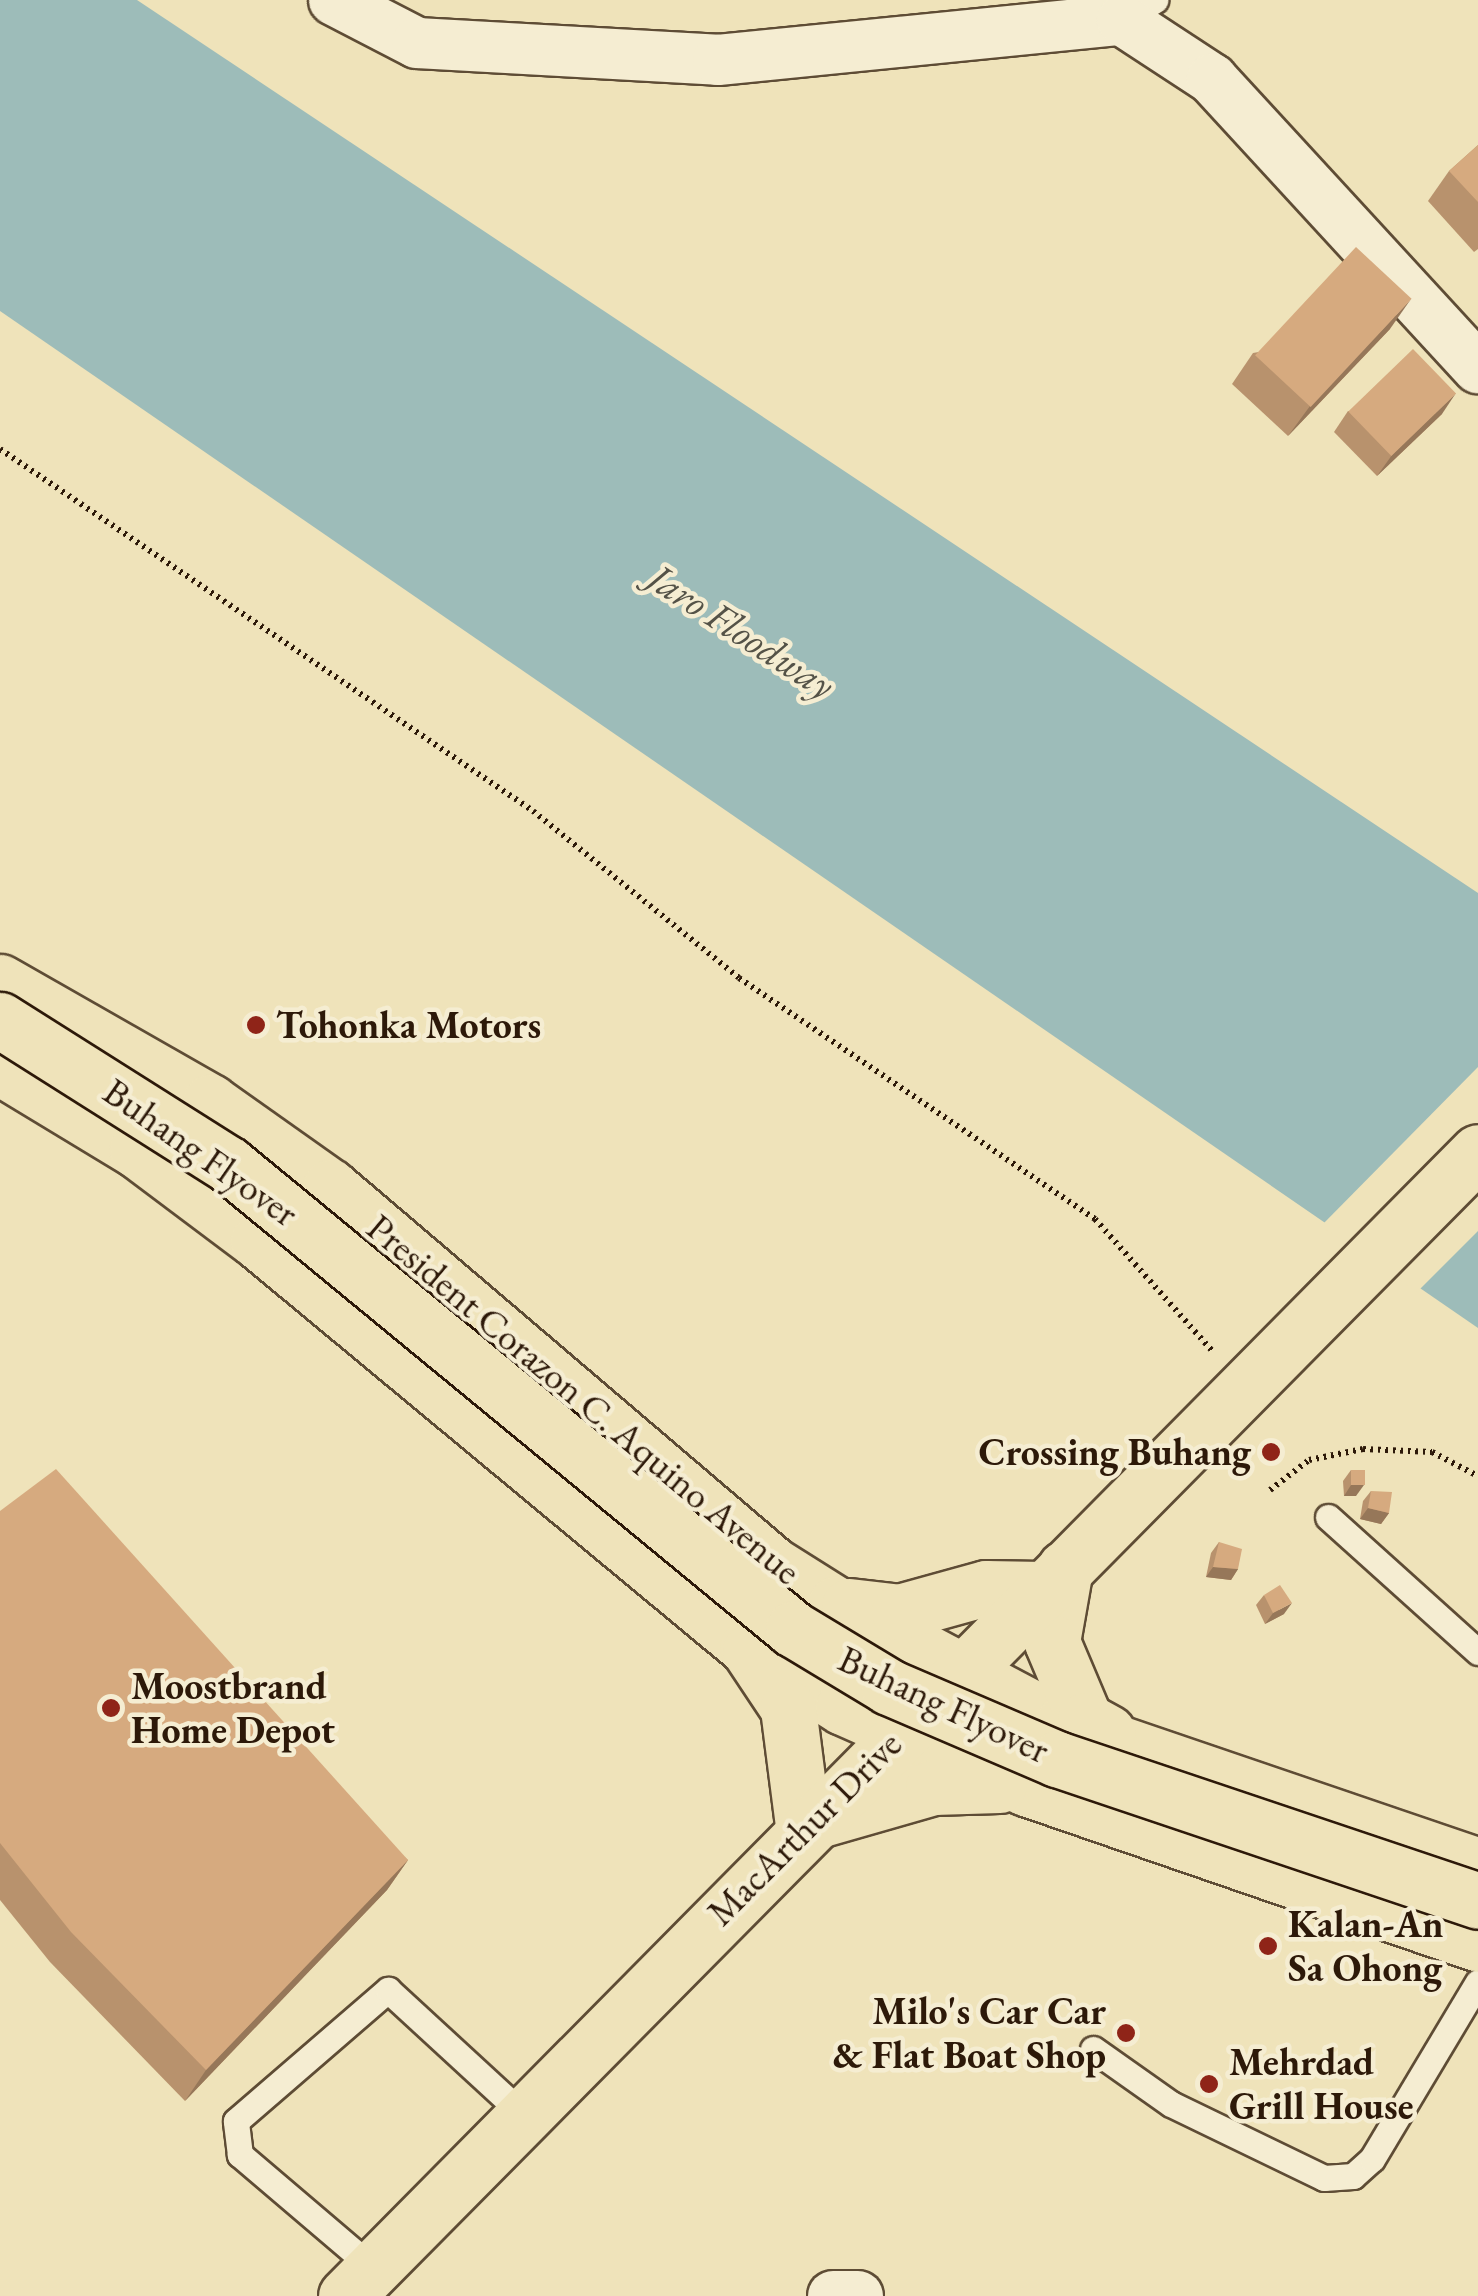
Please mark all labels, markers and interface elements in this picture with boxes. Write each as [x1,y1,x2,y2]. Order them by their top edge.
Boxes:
water label: Jaro Floodway [640,553,844,709]
place label: Tohonka Motors [276,1002,541,1048]
marker: Tohonka Motors [245,1014,267,1036]
street label: Buhang Flyover [95,1068,307,1236]
street label: President Corazon C. Aquino Avenue [358,1204,810,1594]
place label: Crossing Buhang [978,1429,1251,1475]
marker: Crossing Buhang [1260,1441,1282,1463]
street label: Buhang Flyover [832,1635,1056,1773]
place label: Moostbrand Home Depot [131,1663,335,1752]
marker: Moostbrand Home Depot [100,1697,122,1719]
street label: MacArthur Drive [697,1721,911,1935]
place label: Kalan-An Sa Ohong [1288,1901,1443,1990]
marker: Kalan-An Sa Ohong [1257,1935,1279,1957]
place label: Milo's Car Car & Flat Boat Shop [832,1988,1106,2078]
marker: Milo's Car Car & Flat Boat Shop [1115,2022,1137,2044]
place label: Mehrdad Grill House [1229,2039,1413,2128]
marker: Mehrdad Grill House [1198,2073,1220,2095]

